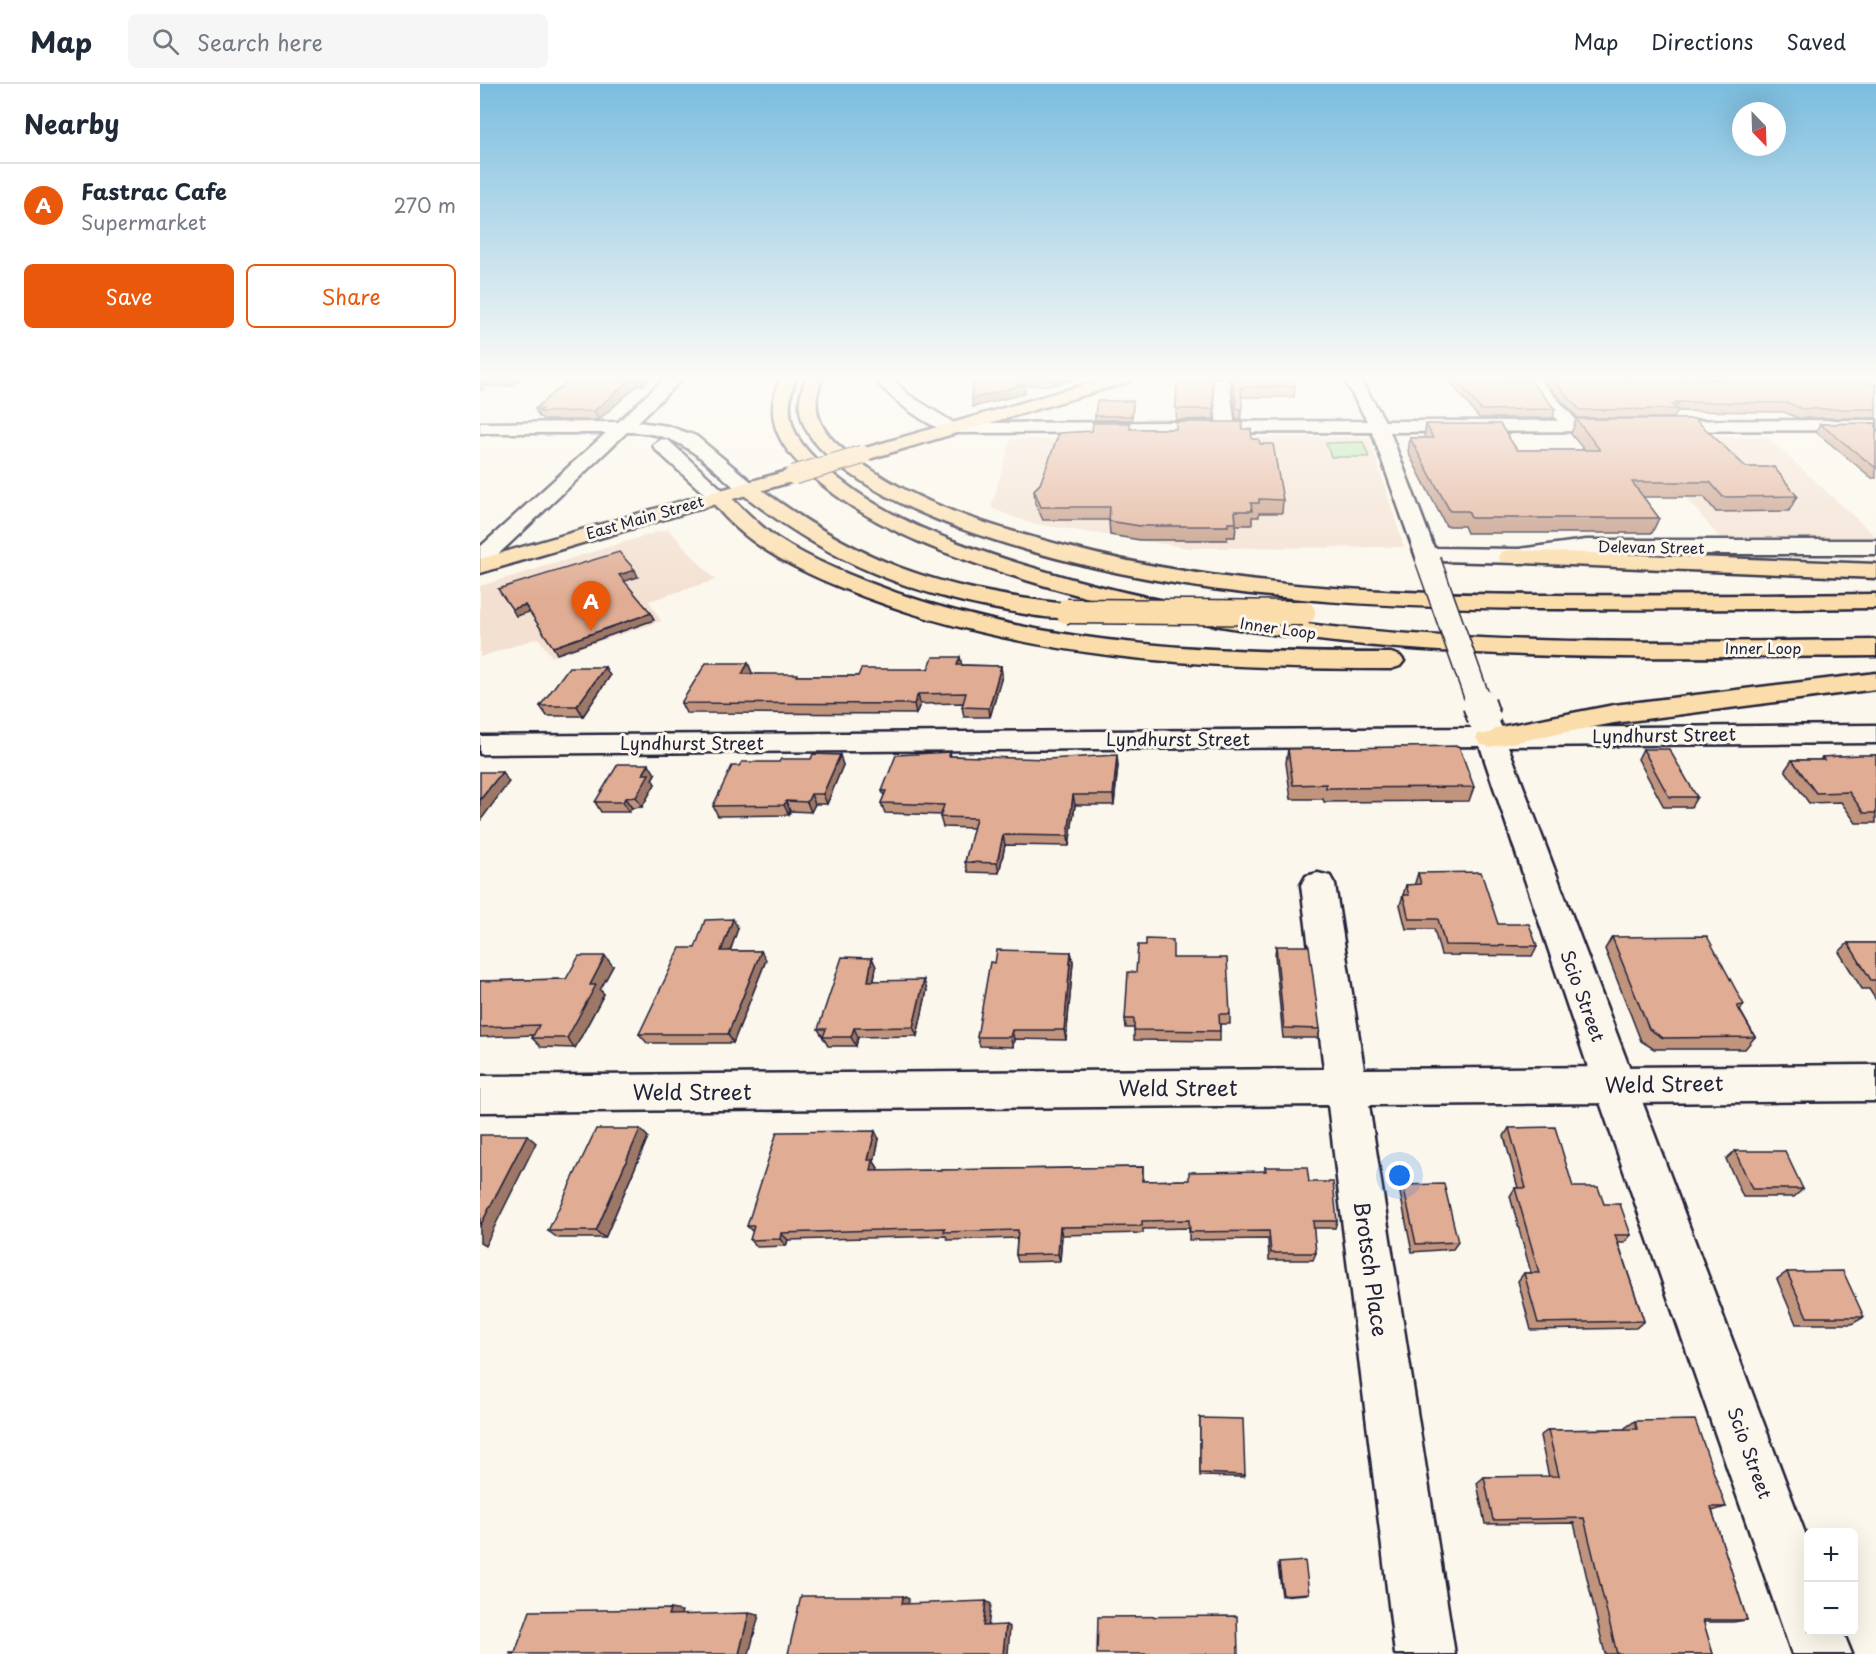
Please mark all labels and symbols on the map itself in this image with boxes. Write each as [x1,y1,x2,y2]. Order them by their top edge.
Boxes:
north arrow [1732,102,1786,156]
street label: East Main Street [583,489,706,544]
street label: Delevan Street [1597,534,1705,559]
pin: A [572,582,610,631]
street label: Inner Loop [1239,611,1318,644]
street label: Inner Loop [1725,636,1801,659]
street label: Lyndhurst Street [1592,720,1736,749]
street label: Lyndhurst Street [1106,725,1250,752]
street label: Lyndhurst Street [620,729,764,756]
street label: Scio Street [1554,946,1613,1045]
street label: Weld Street [1604,1066,1724,1100]
street label: Weld Street [1119,1071,1237,1103]
street label: Weld Street [633,1075,751,1107]
your location [1385,1161,1414,1190]
street label: Brotsch Place [1347,1199,1397,1339]
street label: Scio Street [1721,1403,1780,1502]

